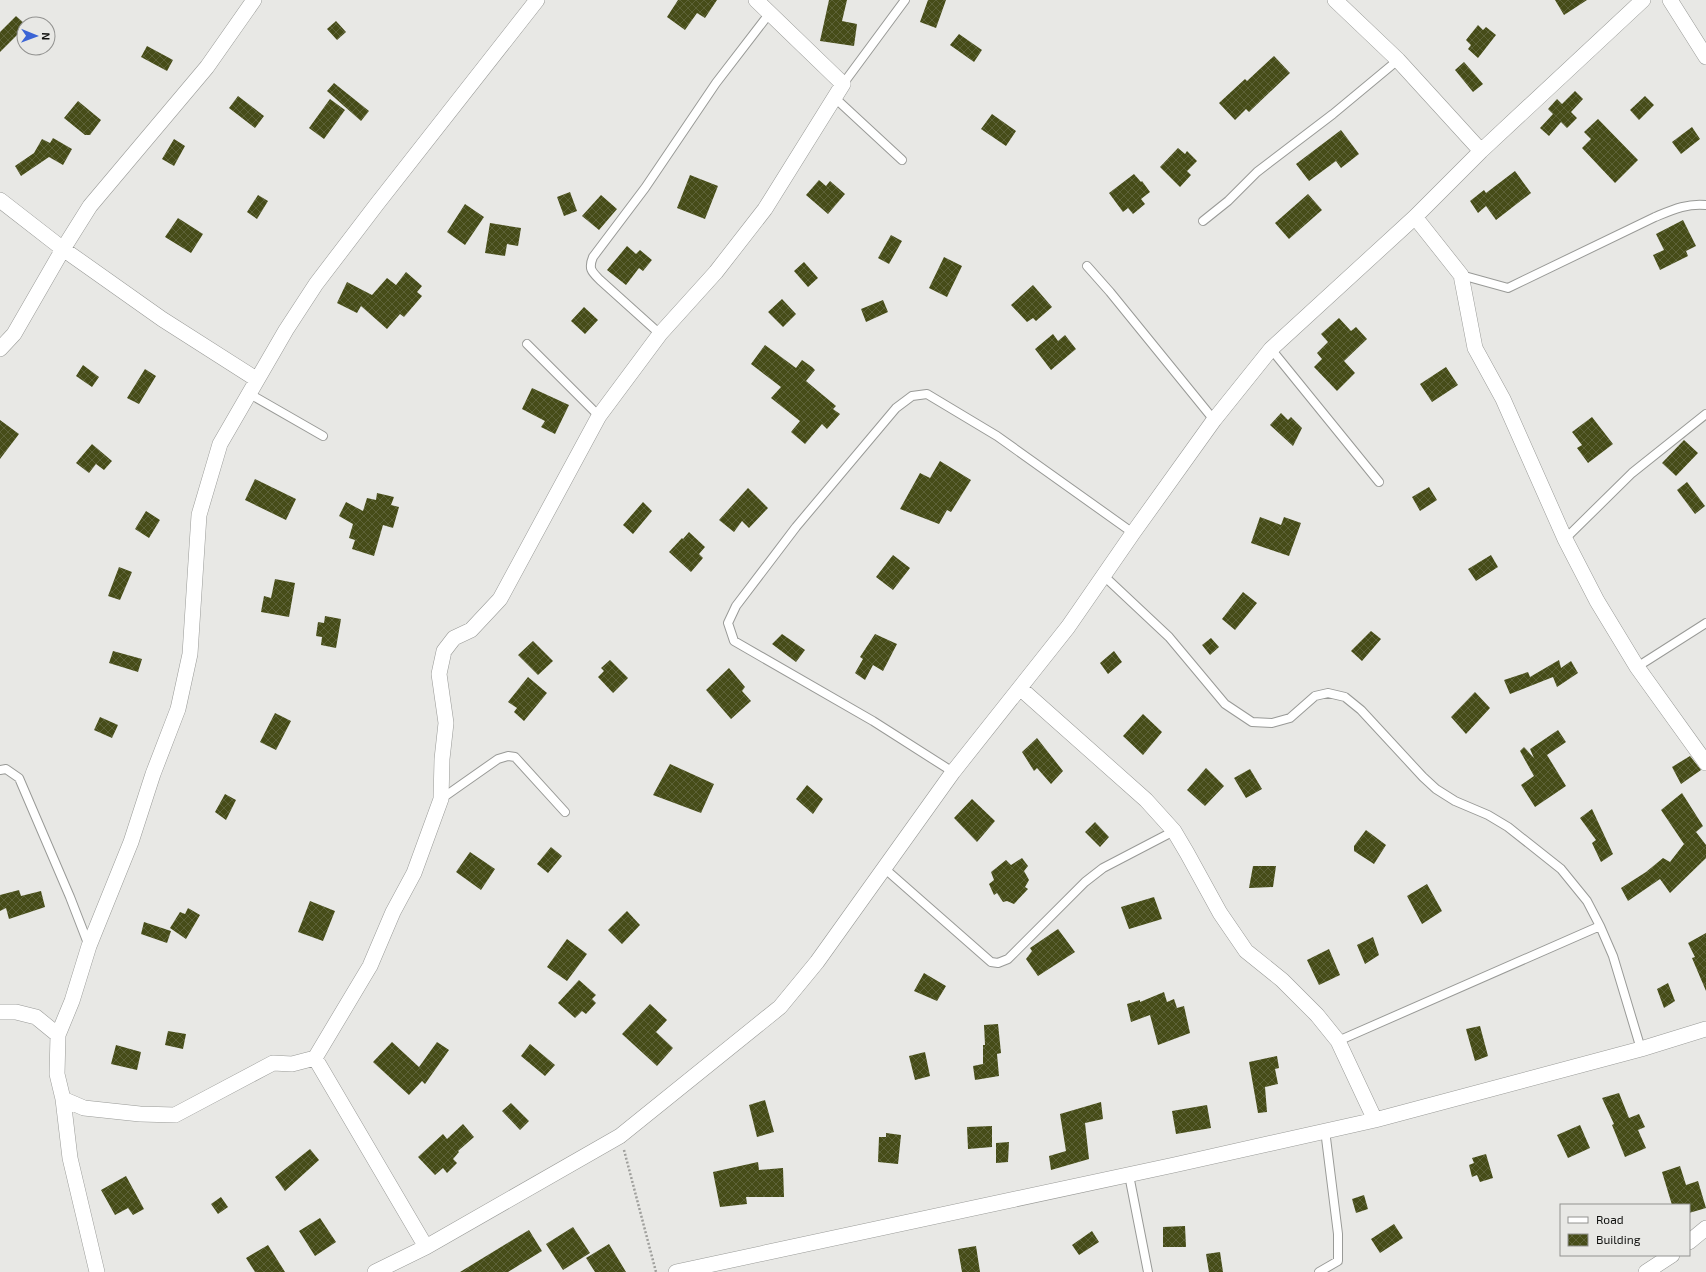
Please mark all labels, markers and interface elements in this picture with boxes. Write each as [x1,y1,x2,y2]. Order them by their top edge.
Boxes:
north arrow [16,16,56,56]
text: N [40,32,53,40]
legend [1560,1204,1690,1256]
text: Road [1596,1212,1624,1226]
text: Building [1596,1232,1641,1246]

